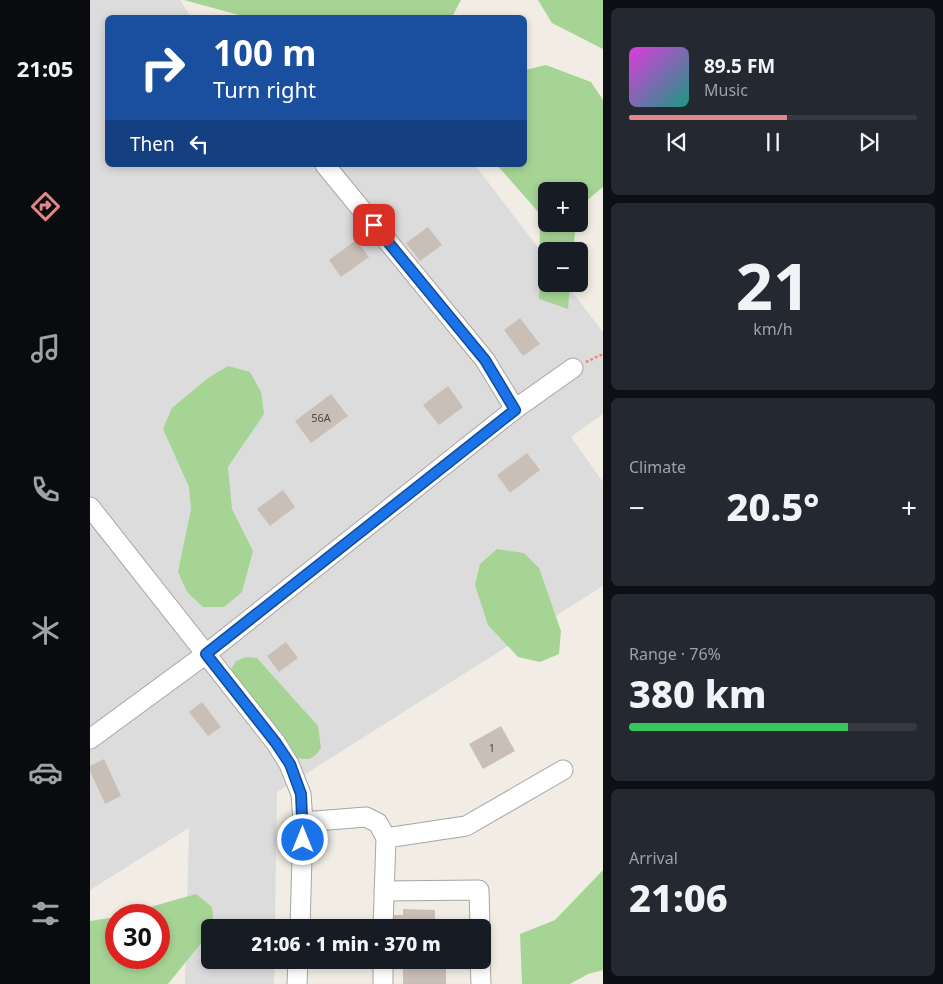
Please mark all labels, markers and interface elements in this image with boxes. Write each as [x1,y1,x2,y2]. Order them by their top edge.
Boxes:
text: 100 m [213,29,316,76]
icon: right [130,35,195,100]
text: 21:05 [17,53,73,83]
text: 89.5 FM [704,53,775,79]
text: Turn right [213,74,316,104]
text: Music [704,79,748,101]
icon: previous [663,128,691,156]
icon: pause [759,128,787,156]
icon: next [855,128,883,156]
icon: left [185,130,213,158]
text: Then [130,131,175,157]
map controls [538,182,588,292]
button: + [538,182,588,232]
icon: directions [28,189,63,224]
pin [353,204,395,246]
icon: arrive [360,211,388,239]
text: 21 [736,241,810,329]
button: − [538,242,588,292]
text: km/h [753,318,793,340]
icon: music [28,331,63,366]
house number: 56А [311,410,332,425]
text: Climate [629,456,686,478]
icon: phone [28,472,63,507]
text: 20.5° [727,480,819,532]
text: − [629,488,645,526]
text: + [901,488,917,526]
icon: climate [28,613,63,648]
text: Range · 76% [629,643,721,665]
text: 380 km [629,667,767,719]
house number: 1 [489,740,495,755]
icon: car [28,755,63,790]
position arrow [276,813,328,865]
text: Arrival [629,847,678,869]
text: 21:06 [629,871,728,923]
icon: filters [28,896,63,931]
speed limit sign: 30 [105,904,170,969]
text: 21:06 · 1 min · 370 m [251,931,441,957]

